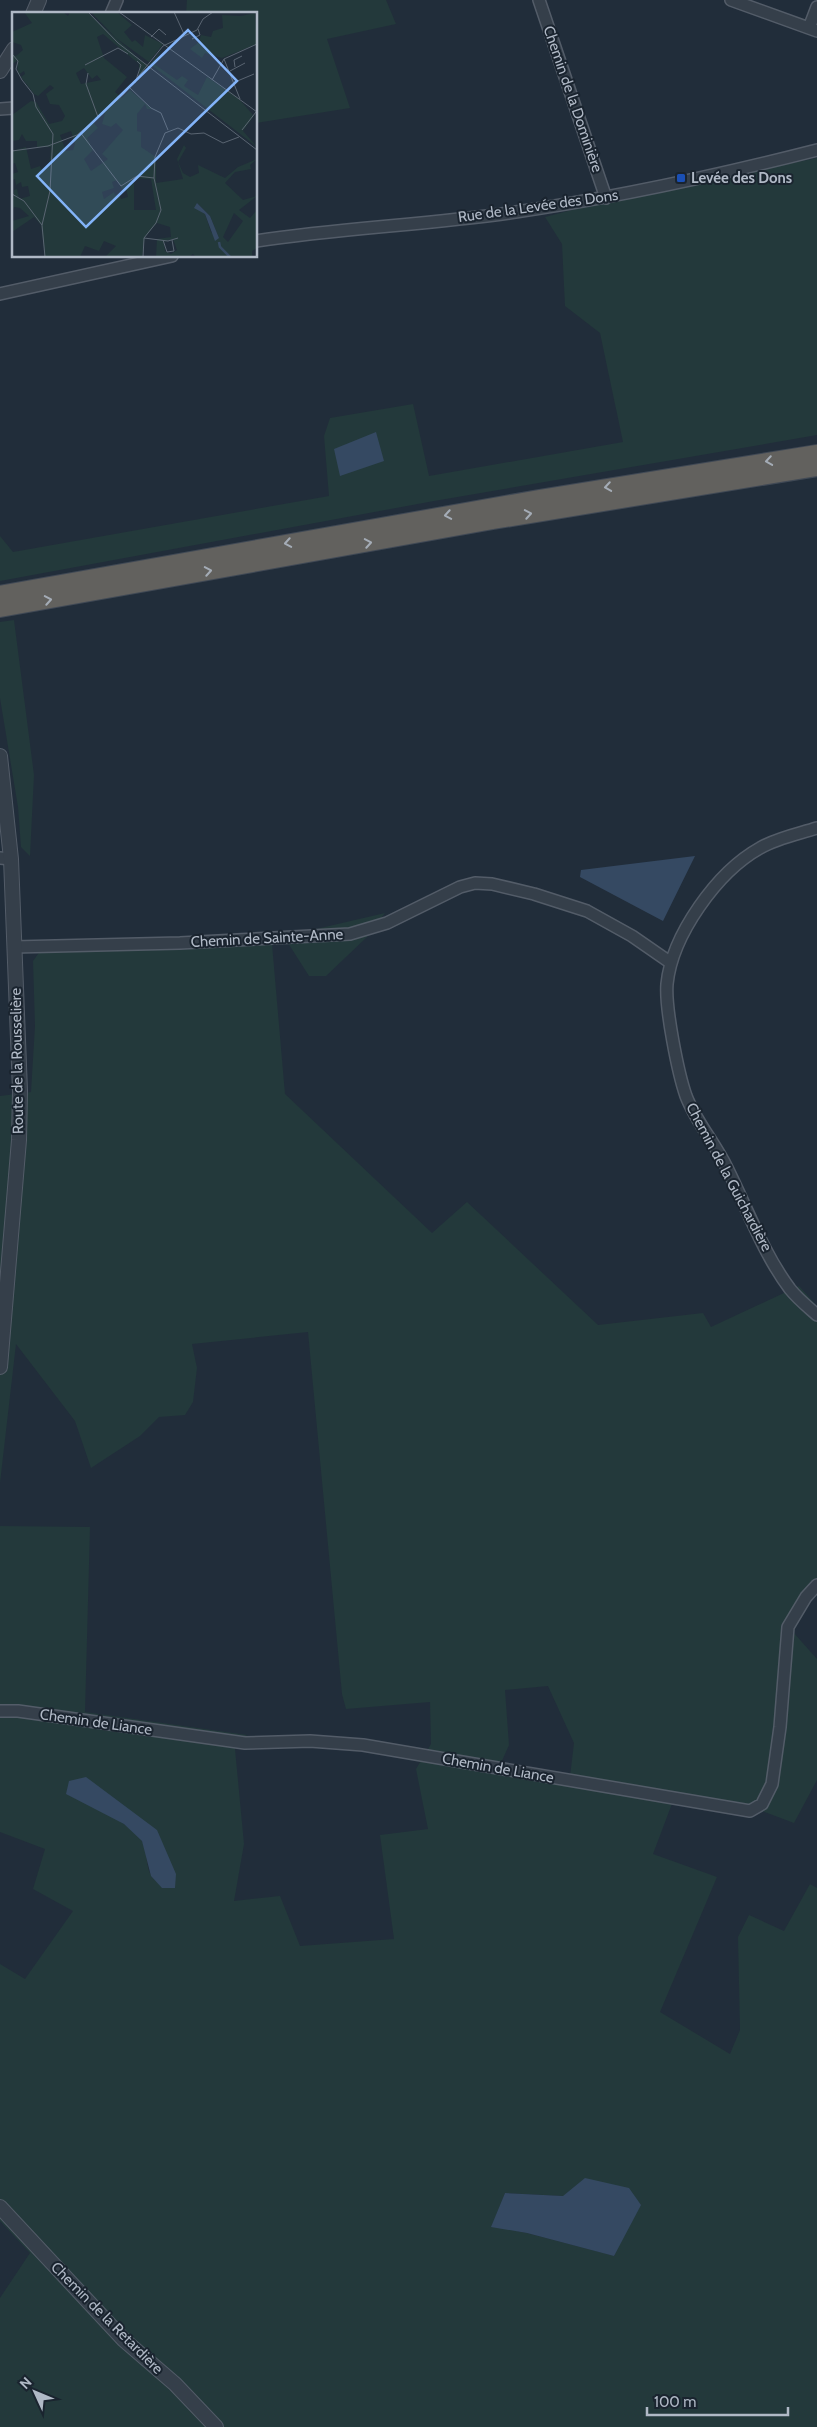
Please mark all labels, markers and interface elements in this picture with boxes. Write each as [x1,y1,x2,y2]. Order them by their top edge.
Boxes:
inset map [12,12,258,258]
street label: Chemin de la Dominière [540,23,607,175]
place label: Levée des Dons [691,169,792,187]
marker: Levée des Dons [675,172,687,184]
street label: Rue de la Levée des Dons [457,186,619,226]
one-way arrow [764,455,772,466]
one-way arrow [604,481,612,492]
one-way arrow [444,509,453,519]
one-way arrow [524,510,532,520]
one-way arrow [284,538,293,548]
one-way arrow [364,538,372,548]
one-way arrow [204,567,212,577]
one-way arrow [44,595,52,606]
street label: Chemin de Sainte-Anne [190,925,344,951]
street label: Route de la Rousselière [7,988,27,1134]
street label: Chemin de la Guichardière [682,1100,776,1255]
street label: Chemin de Liance [39,1705,154,1739]
street label: Chemin de Liance [441,1749,556,1787]
street label: Chemin de la Retardière [47,2258,167,2378]
north arrow [10,2367,60,2417]
text: N [16,2373,36,2393]
scale bar [647,2384,788,2416]
text: 100 m [654,2393,696,2411]

